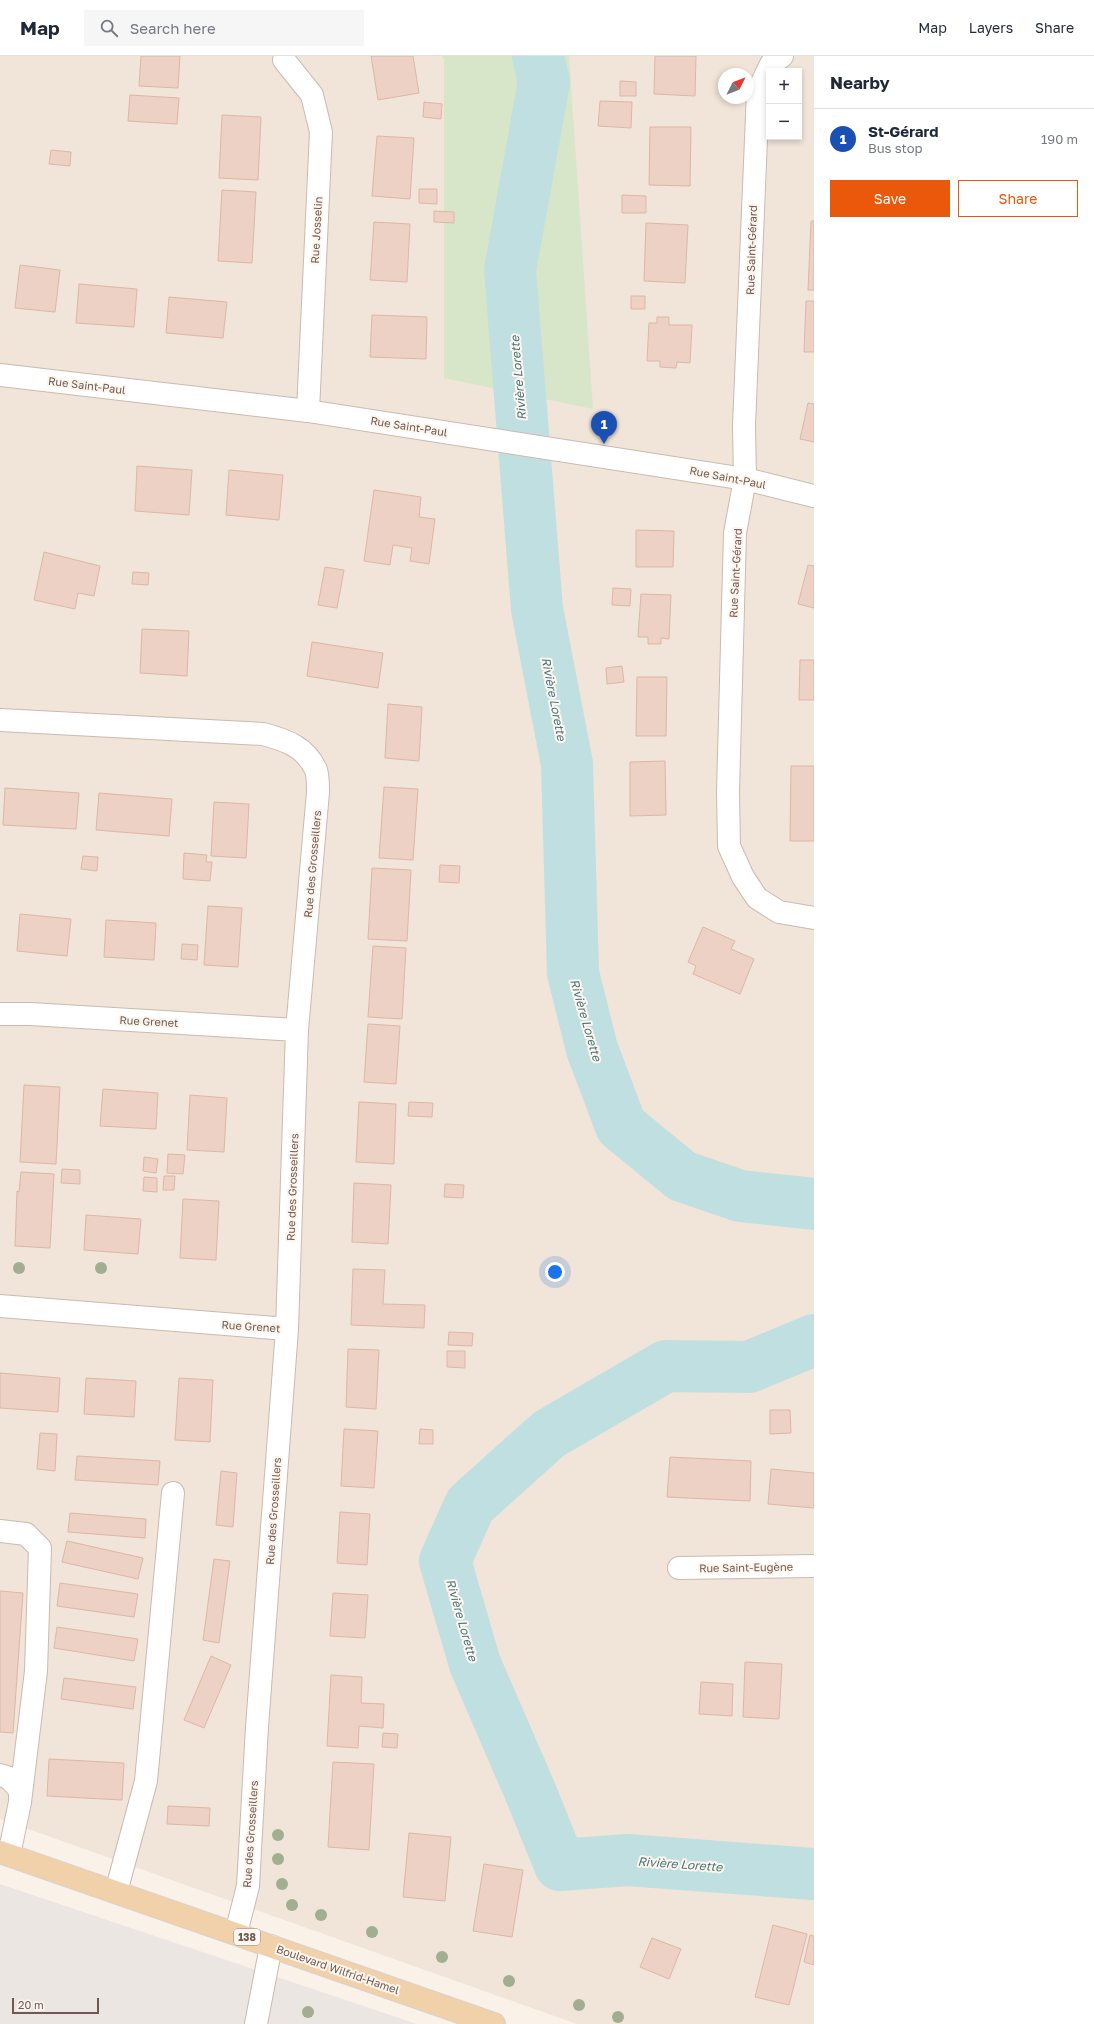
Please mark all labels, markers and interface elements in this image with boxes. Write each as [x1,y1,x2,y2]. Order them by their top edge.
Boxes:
search box [84,10,364,46]
text: Map [20,16,60,39]
icon: search [98,17,120,39]
text: Search here [130,19,216,37]
text: Map [918,19,947,36]
text: Layers [969,19,1013,36]
text: Share [1035,19,1074,36]
north arrow [718,68,754,104]
map controls [766,68,802,140]
button: + [766,68,802,104]
text: Nearby [830,72,890,93]
button: − [766,104,802,140]
text: St-Gérard [868,122,938,140]
text: 1 [840,131,846,147]
text: 190 m [1041,131,1078,147]
text: Bus stop [868,140,923,156]
button: Save [830,180,950,217]
button: Share [958,180,1078,217]
street label: Rue Josselin [308,196,324,264]
street label: Rue Saint-Gérard [743,205,759,295]
water label: Rivière Lorette [507,334,529,421]
street label: Rue Saint-Paul [48,374,127,396]
pin: 1 [591,411,617,444]
street label: Rue Saint-Paul [370,413,449,439]
street label: Rue Saint-Paul [689,463,768,491]
street label: Rue Saint-Gérard [726,528,744,618]
water label: Rivière Lorette [539,656,570,743]
street label: Rue des Grosseillers [301,810,323,918]
water label: Rivière Lorette [567,977,605,1064]
street label: Rue Grenet [119,1013,179,1029]
street label: Rue des Grosseillers [284,1133,300,1241]
your location [545,1262,565,1282]
street label: Rue Grenet [221,1317,281,1335]
street label: Rue des Grosseillers [263,1457,283,1565]
street label: Rue Saint-Eugène [699,1560,793,1574]
water label: Rivière Lorette [443,1577,481,1664]
street label: Rue des Grosseillers [240,1780,260,1888]
water label: Rivière Lorette [637,1854,724,1875]
road number: 138 [234,1929,260,1945]
street label: Boulevard Wilfrid-Hamel [275,1942,402,1996]
scale bar [12,1996,99,2015]
text: 20 m [18,1998,44,2011]

